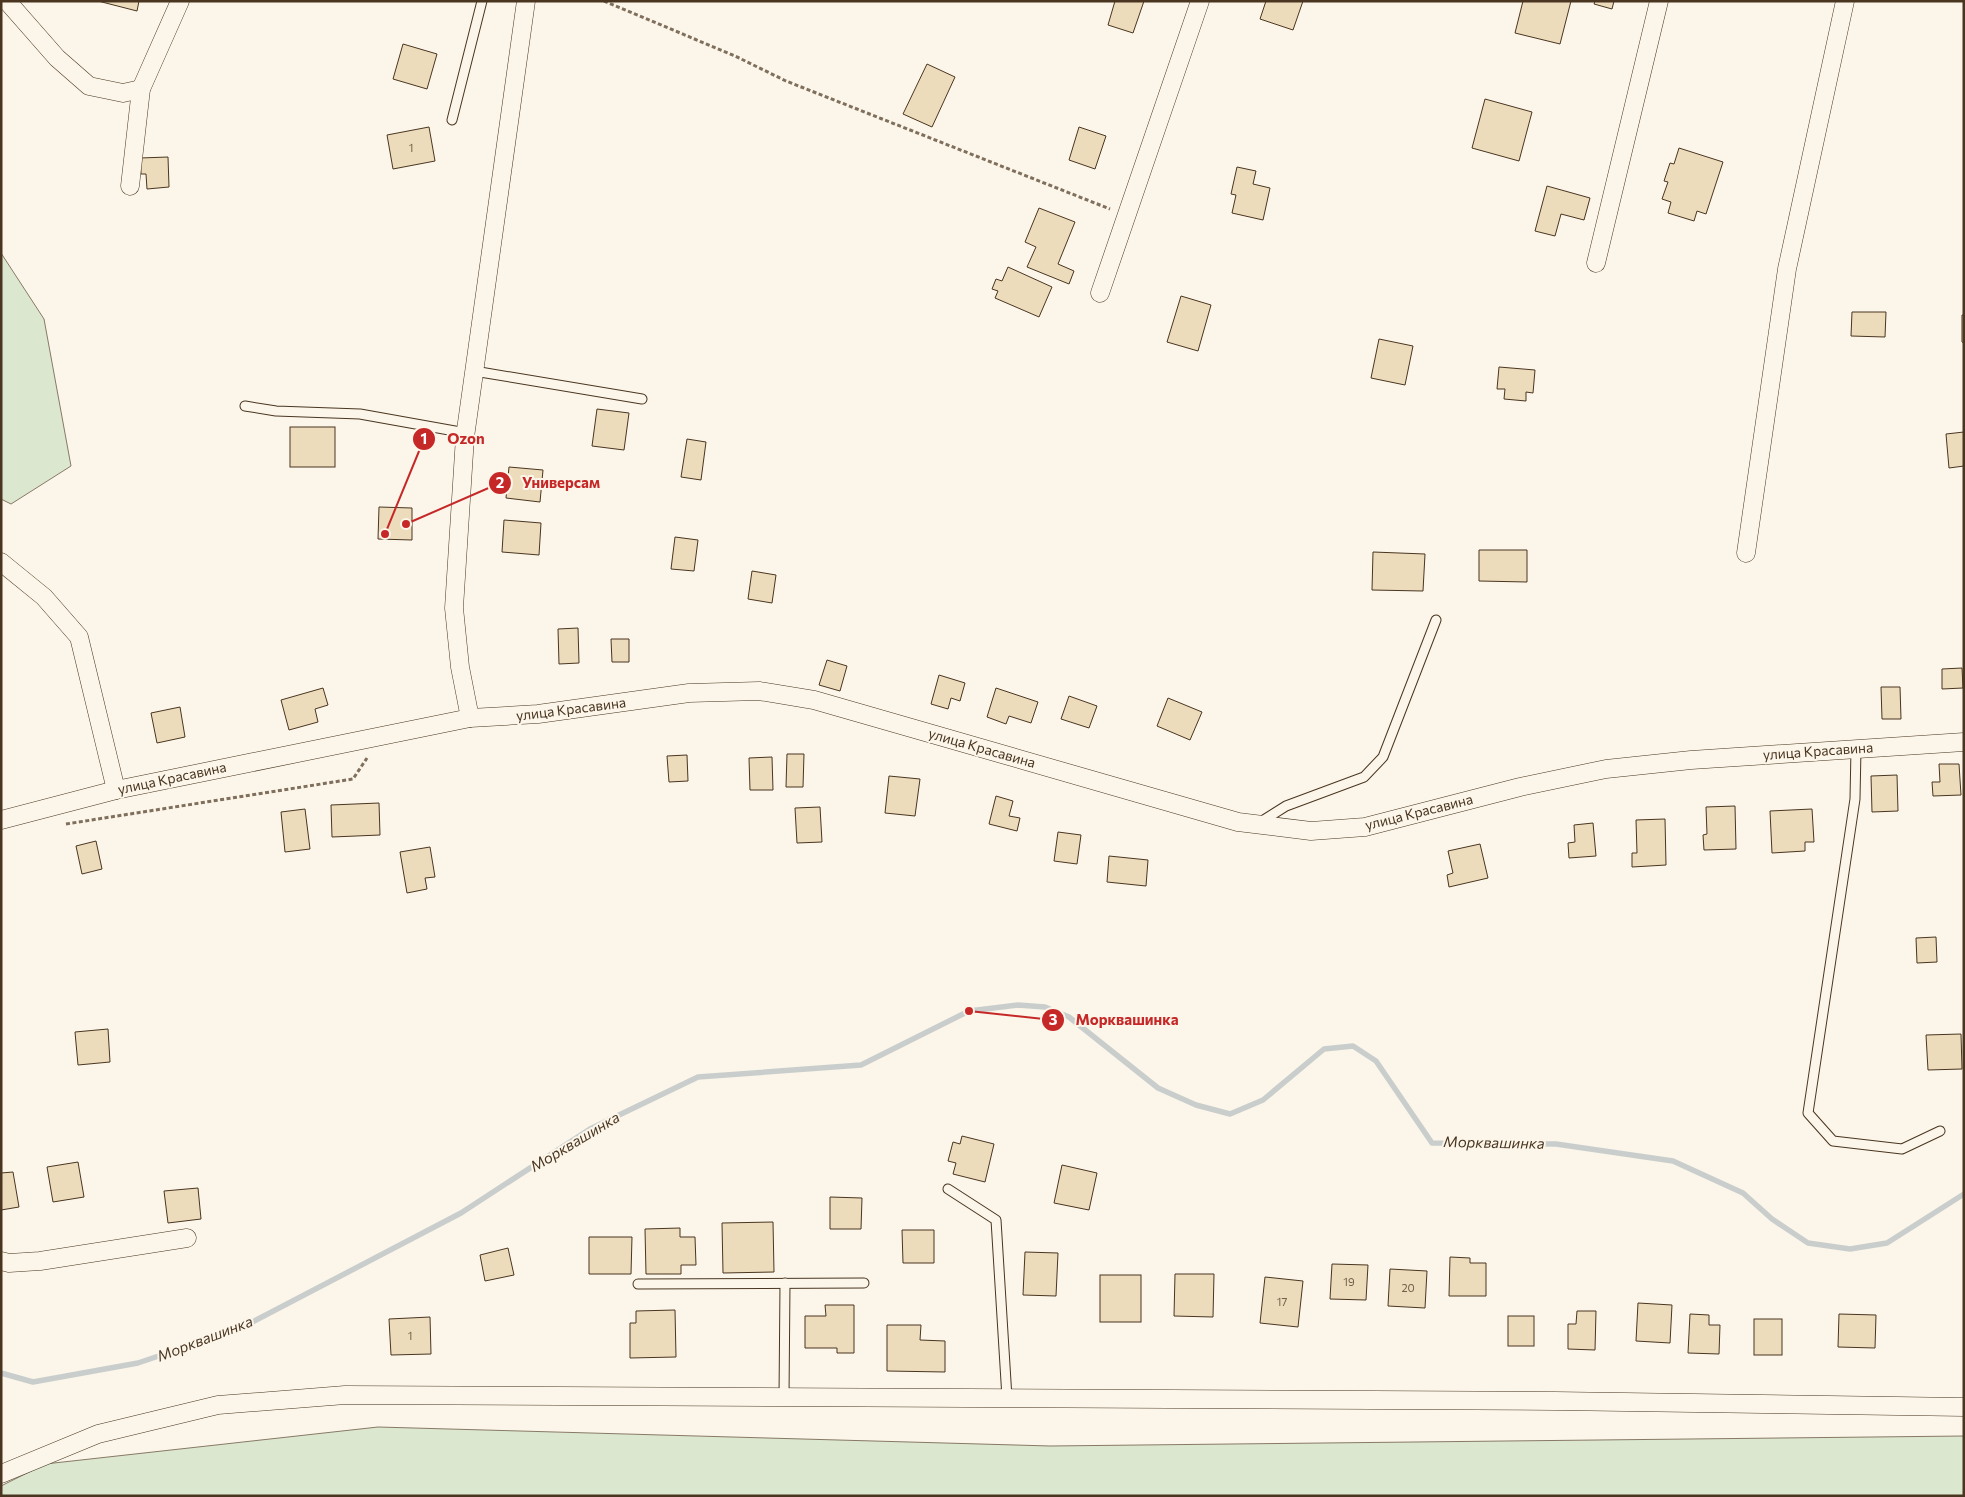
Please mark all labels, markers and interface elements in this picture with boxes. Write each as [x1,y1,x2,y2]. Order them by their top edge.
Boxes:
house number: 1 [409,141,413,154]
callout: Ozon [412,424,494,454]
text: 1 [421,429,427,447]
text: Ozon [447,429,485,447]
callout: Универсам [487,468,610,498]
text: 2 [496,473,504,491]
text: Универсам [522,473,600,491]
street label: улица Красавина [515,693,627,724]
street label: улица Красавина [927,724,1038,771]
street label: улица Красавина [1762,738,1874,763]
street label: улица Красавина [116,758,228,797]
street label: улица Красавина [1363,790,1475,833]
callout: Морквашинка [1041,1005,1189,1035]
text: 3 [1049,1010,1058,1028]
text: Морквашинка [1075,1010,1179,1028]
water label: Морквашинка [526,1107,623,1175]
water label: Морквашинка [1443,1132,1545,1152]
house number: 19 [1343,1275,1355,1288]
house number: 20 [1401,1281,1415,1294]
house number: 17 [1277,1295,1287,1308]
water label: Морквашинка [154,1311,255,1365]
house number: 1 [408,1329,412,1342]

